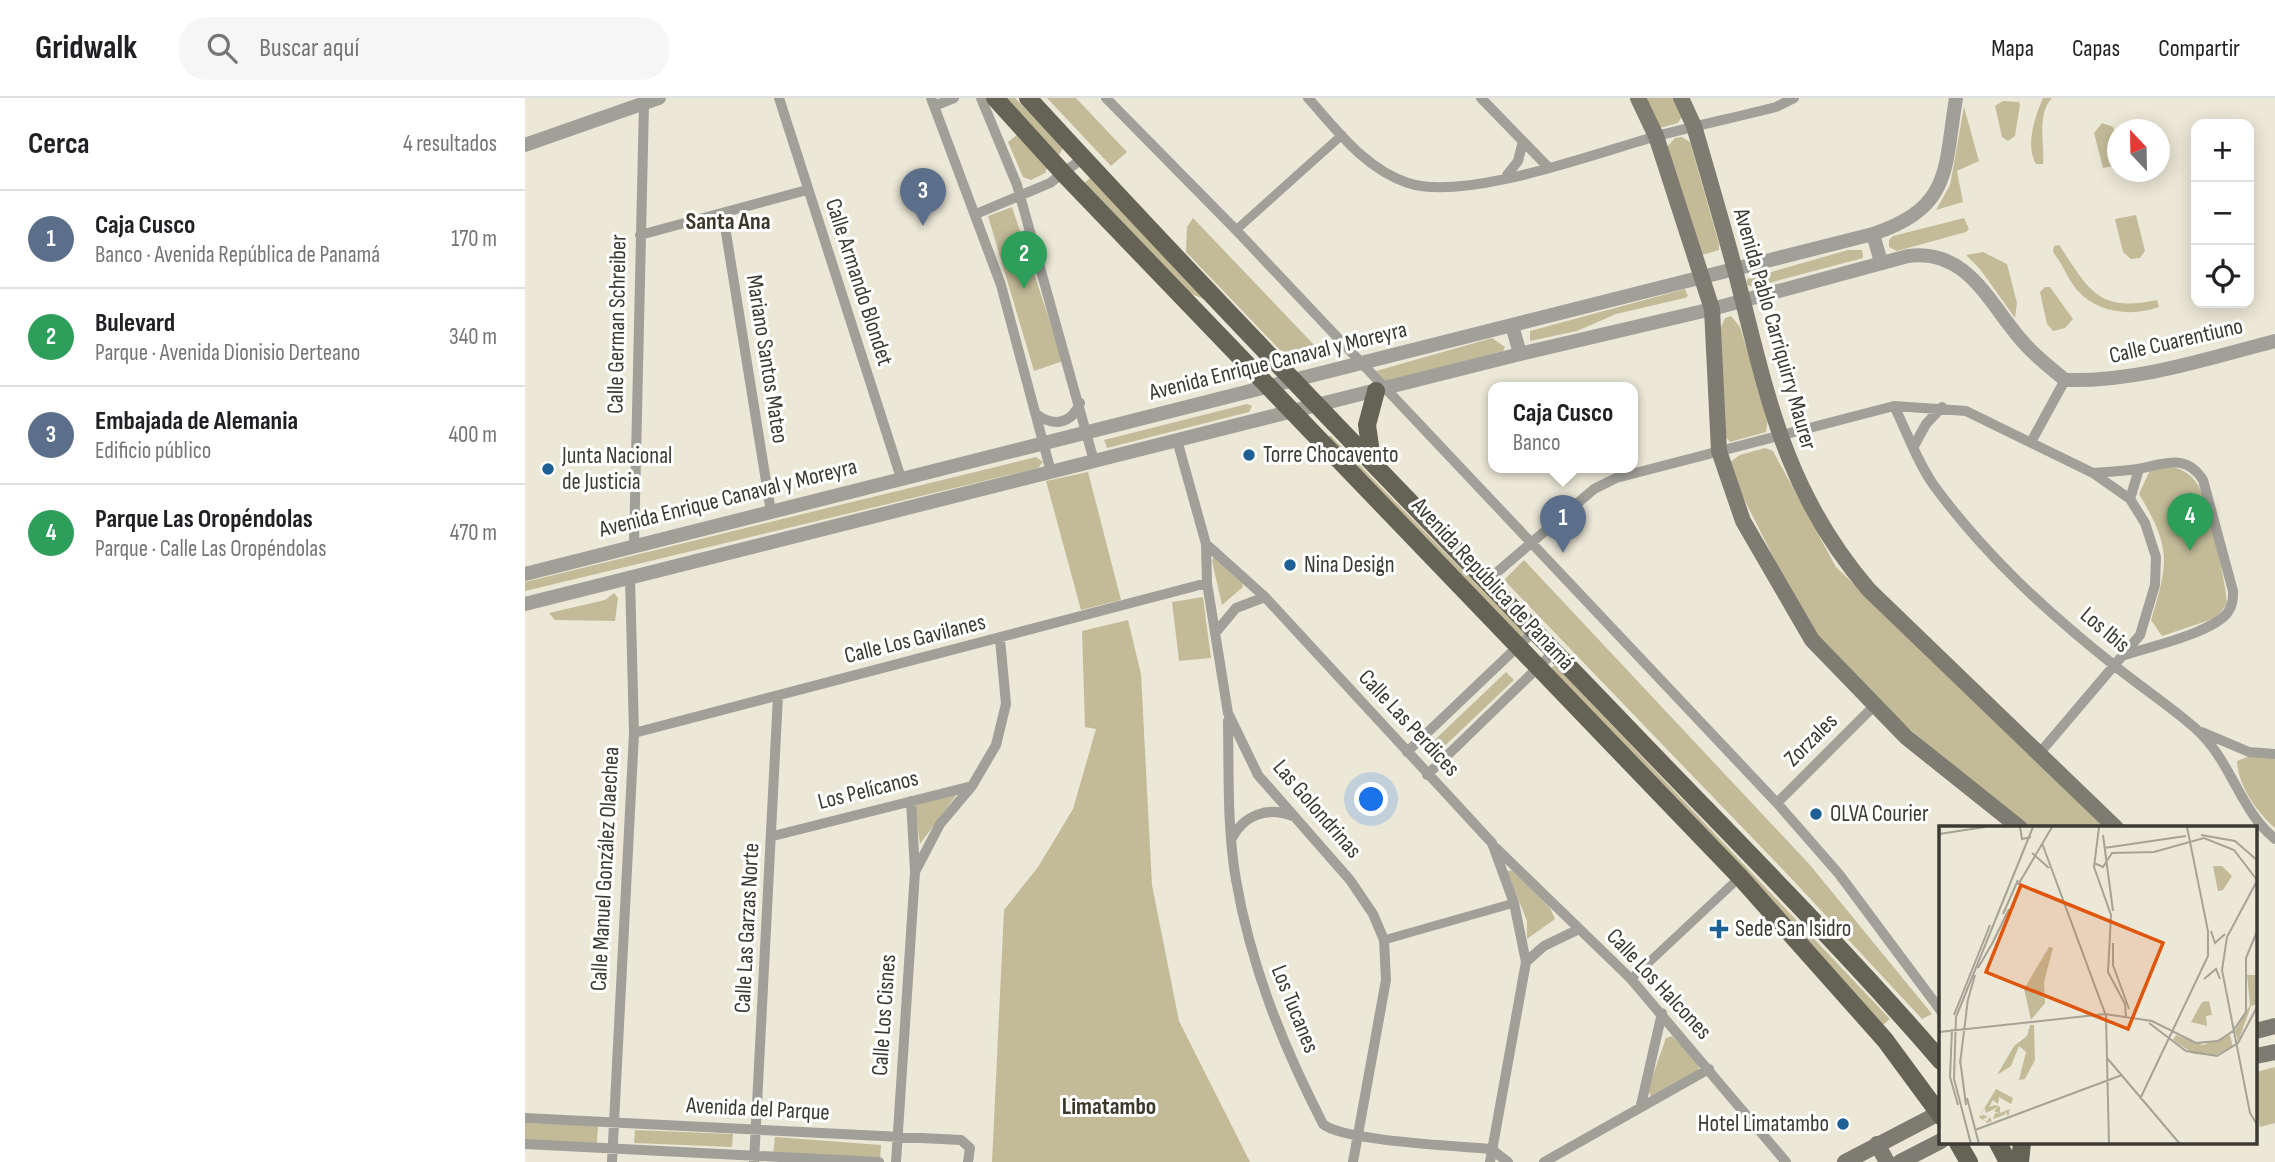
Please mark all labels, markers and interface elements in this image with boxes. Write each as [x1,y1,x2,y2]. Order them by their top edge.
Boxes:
search box [179,17,669,80]
text: Gridwalk [35,28,137,68]
icon: search [203,29,241,67]
text: Buscar aquí [259,33,359,64]
text: Mapa [1991,34,2034,63]
text: Capas [2072,34,2120,63]
text: Compartir [2158,34,2240,63]
north arrow [2107,119,2170,182]
map controls [2191,119,2254,308]
button: + [2191,119,2254,182]
text: Cerca [28,126,90,162]
text: 4 resultados [403,130,497,158]
pin: 3 [900,168,946,226]
button: − [2191,182,2254,245]
street label: Calle Armando Blondet [819,195,899,369]
street label: Avenida Pablo Carriquirry Maurer [1727,204,1823,453]
district label: Santa Ana [685,207,771,236]
text: Caja Cusco [95,210,195,241]
text: 1 [46,225,56,253]
text: 170 m [451,225,497,253]
pin: 2 [1001,231,1047,289]
street label: Calle German Schreiber [601,234,633,414]
text: Banco · Avenida República de Panamá [95,241,380,269]
button: locate [2191,245,2254,308]
street label: Mariano Santos Mateo [740,273,794,445]
text: Bulevard [95,308,175,339]
street label: Calle Cuarentiuno [2106,312,2246,370]
street label: Avenida Enrique Canaval y Moreyra [1145,315,1410,407]
text: 2 [46,323,56,351]
text: 340 m [449,323,497,351]
text: Parque · Avenida Dionisio Derteano [95,339,360,367]
popup [1488,382,1638,473]
text: Caja Cusco [1513,398,1613,429]
text: Embajada de Alemania [95,406,298,437]
text: 3 [46,421,56,449]
text: 400 m [448,421,497,449]
text: Banco [1513,429,1560,457]
text: Edificio público [95,437,211,465]
place label: Torre Chocavento [1263,441,1399,469]
place label: Junta Nacional de Justicia [561,442,672,496]
marker: Torre Chocavento [1241,447,1257,463]
street label: Avenida Enrique Canaval y Moreyra [595,452,860,544]
marker: Junta Nacional de Justicia [540,461,556,477]
street label: Avenida República de Panamá [1405,491,1580,676]
pin: 4 [2167,493,2213,551]
pin: 1 [1540,495,1586,553]
text: Parque Las Oropéndolas [95,504,313,535]
text: 4 [46,519,56,547]
text: 470 m [450,519,497,547]
text: Parque · Calle Las Oropéndolas [95,535,326,563]
place label: Nina Design [1304,551,1394,579]
marker: Nina Design [1282,557,1298,573]
street label: Los Ibis [2074,601,2136,659]
street label: Calle Los Gavilanes [842,608,988,670]
street label: Calle Las Perdices [1352,664,1466,782]
street label: Zorzales [1778,707,1844,773]
street label: Calle Manuel González Olaechea [585,746,625,992]
street label: Las Golondrinas [1267,754,1367,864]
street label: Los Pelícanos [815,764,921,816]
your location [1354,782,1388,816]
place label: OLVA Courier [1830,800,1929,828]
marker: OLVA Courier [1808,806,1824,822]
inset map [1939,826,2257,1144]
street label: Calle Las Garzas Norte [729,842,765,1014]
place label: Sede San Isidro [1735,915,1851,943]
marker: Sede San Isidro [1709,919,1729,939]
street label: Calle Los Halcones [1600,923,1718,1045]
street label: Calle Los Cisnes [866,953,902,1077]
street label: Los Tucanes [1265,961,1325,1057]
street label: Avenida del Parque [685,1091,830,1127]
district label: Limatambo [1062,1092,1156,1121]
place label: Hotel Limatambo [1698,1110,1829,1138]
marker: Hotel Limatambo [1835,1116,1851,1132]

